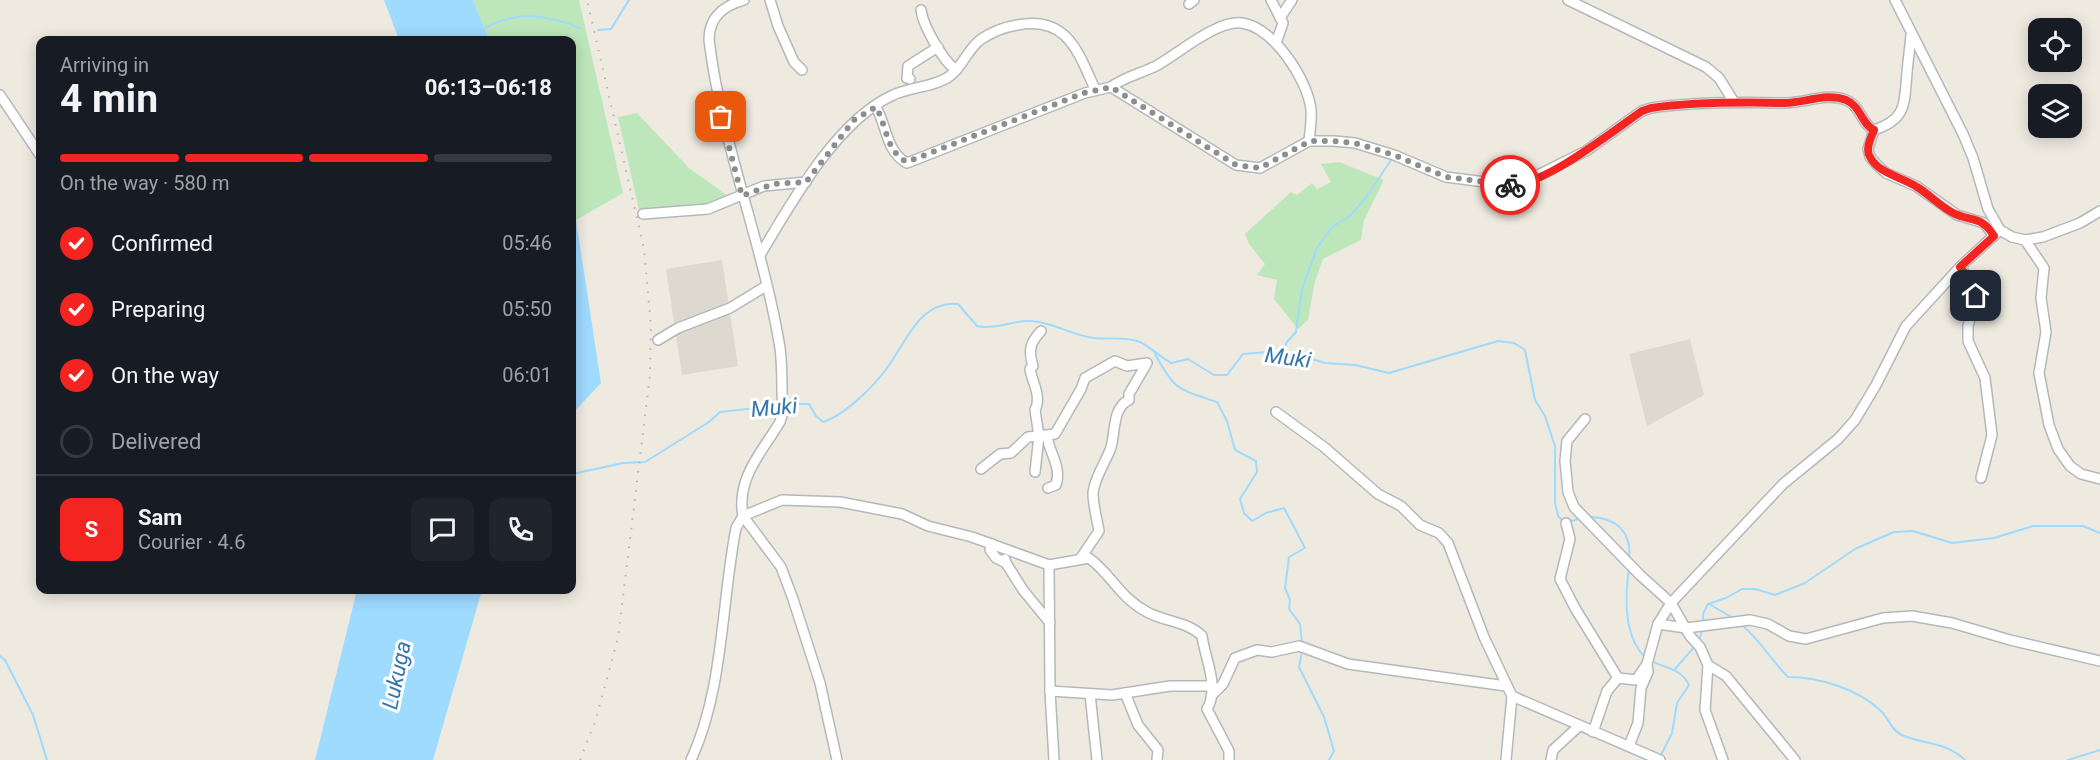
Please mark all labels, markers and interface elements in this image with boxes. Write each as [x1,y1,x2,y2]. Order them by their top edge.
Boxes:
map controls [2028,18,2082,138]
button: locate [2028,18,2082,72]
text: Arriving in [60,53,149,77]
text: 06:13–06:18 [425,75,552,100]
text: 4 min [60,76,158,122]
button: layers [2028,84,2082,138]
pin [695,91,746,142]
icon: bag [704,100,737,133]
courier [1480,155,1540,215]
icon: bike [1494,169,1527,202]
text: On the way · 580 m [60,171,229,195]
icon: check [60,227,93,260]
text: Confirmed [111,231,213,256]
text: 05:46 [502,231,552,255]
pin [1950,270,2001,321]
icon: home [1959,279,1992,312]
icon: check [60,293,93,326]
text: Preparing [111,297,205,322]
text: 05:50 [502,297,552,321]
water label: Muki [1263,342,1313,373]
icon: check [60,359,93,392]
text: On the way [111,363,219,388]
text: 06:01 [502,363,552,387]
water label: Muki [750,393,799,422]
text: Delivered [111,429,201,454]
button: chat [411,498,474,561]
button: phone [489,498,552,561]
text: Sam [138,505,182,530]
text: S [85,517,98,542]
text: Courier · 4.6 [138,530,245,554]
water label: Lukuga [377,639,416,711]

